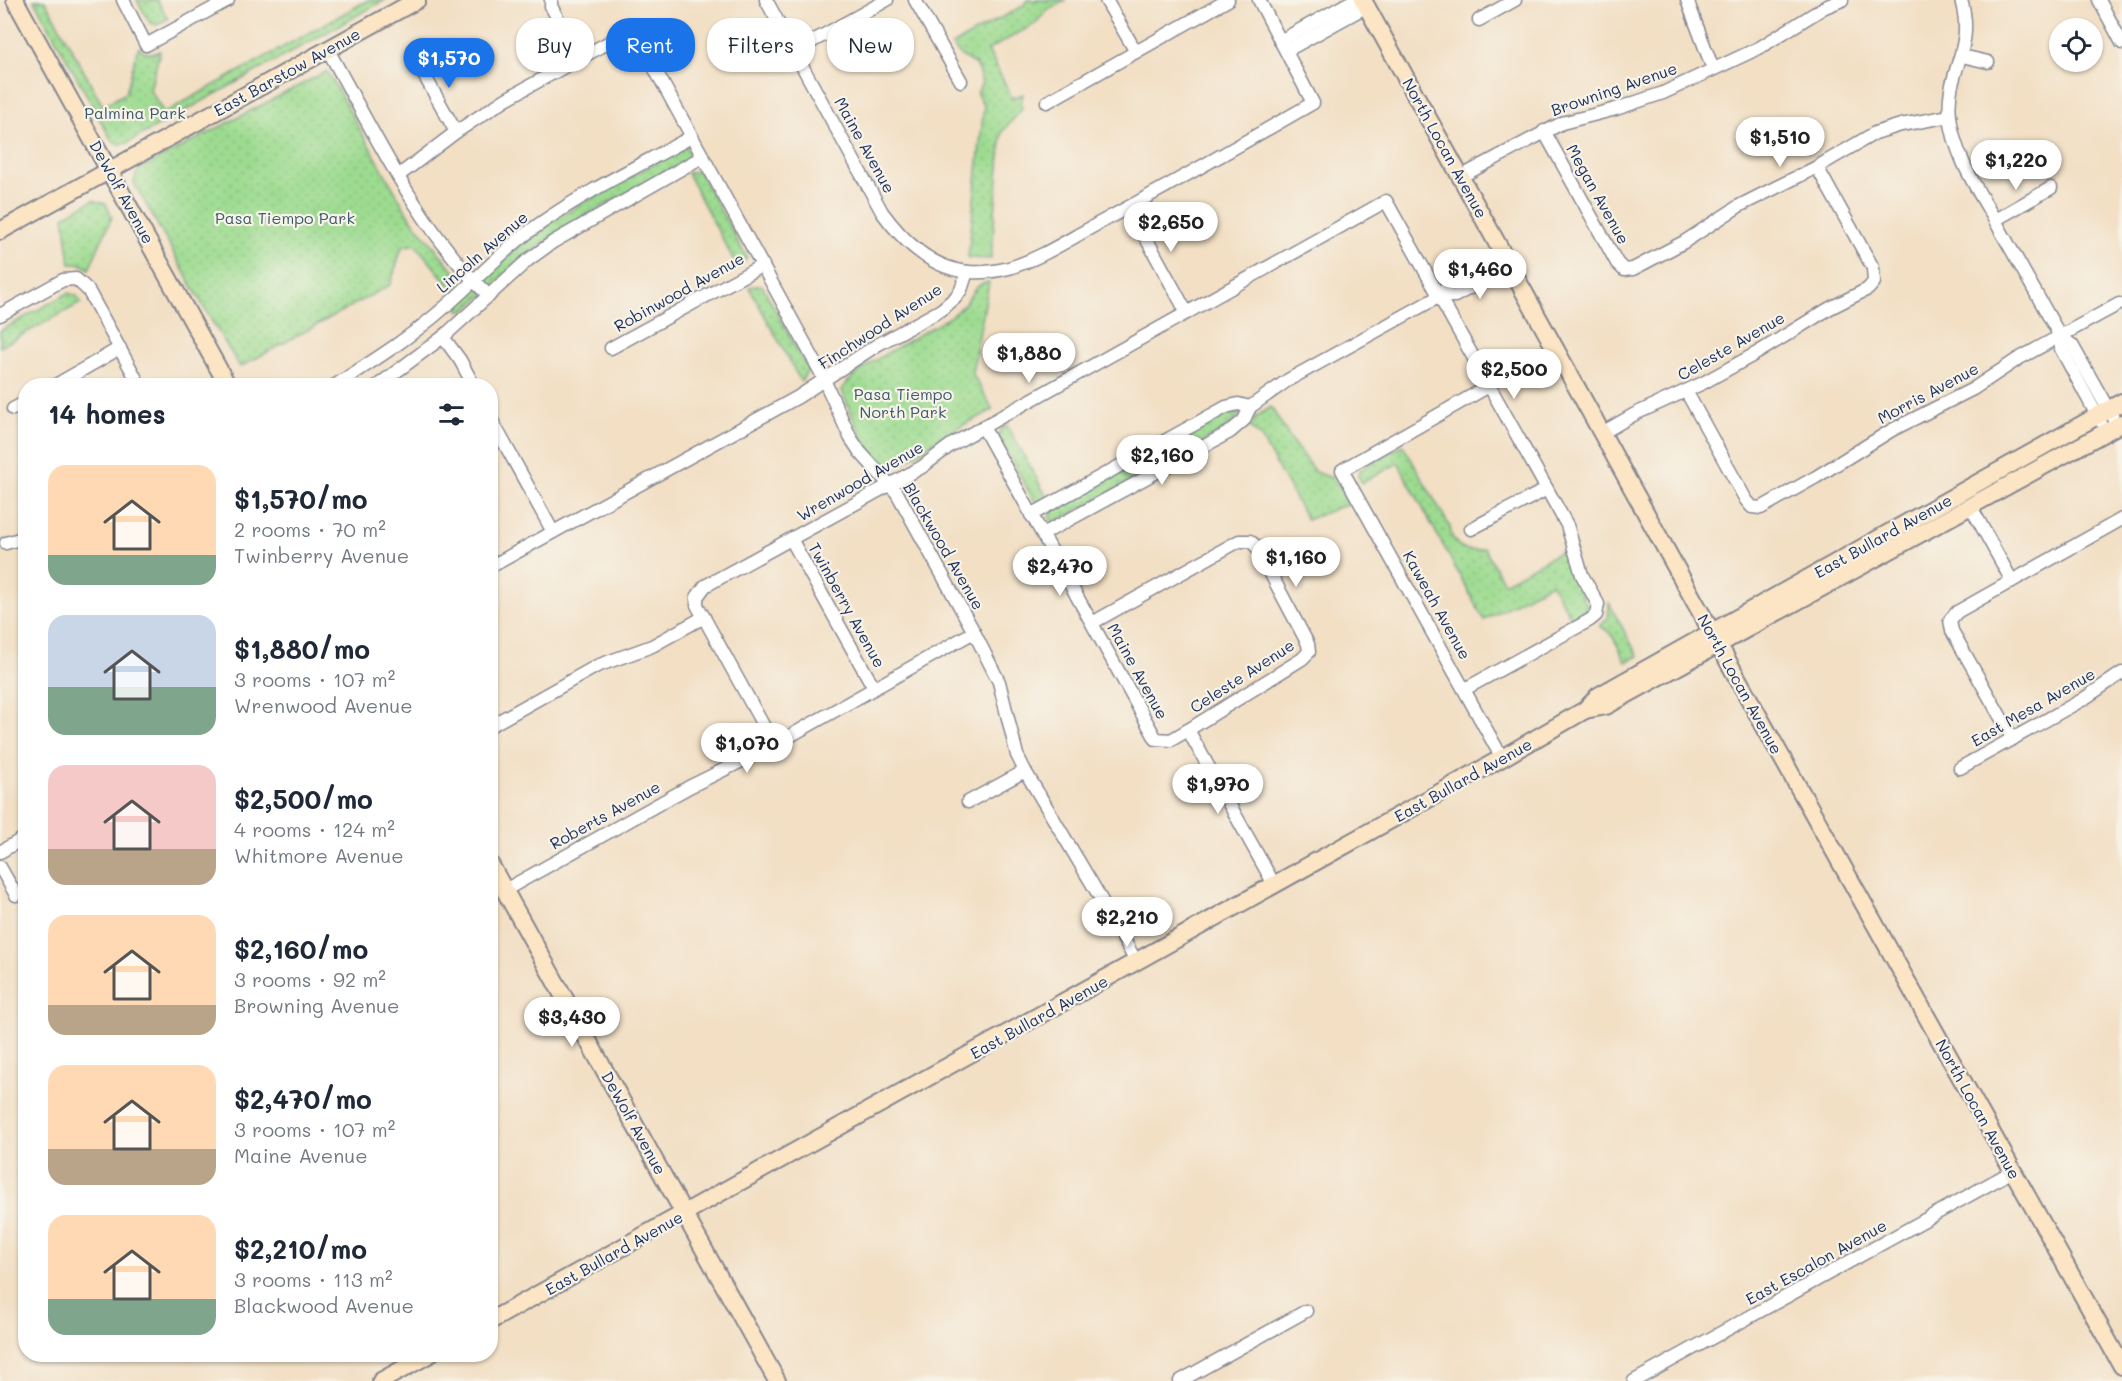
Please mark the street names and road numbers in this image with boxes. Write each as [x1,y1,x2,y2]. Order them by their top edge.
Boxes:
street label: East Barstow Avenue [210,23,364,121]
street label: Browning Avenue [1548,57,1680,120]
street label: North Locan Avenue [1398,74,1493,222]
street label: Maine Avenue [830,93,901,197]
street label: DeWolf Avenue [85,136,160,247]
street label: Megan Avenue [1562,140,1635,247]
street label: Lincoln Avenue [432,206,532,297]
street label: Robinwood Avenue [610,247,748,336]
street label: Finchwood Avenue [814,278,945,373]
street label: Celeste Avenue [1673,306,1788,385]
street label: Morris Avenue [1874,357,1982,428]
street label: Wrenwood Avenue [793,436,927,525]
street label: Blackwood Avenue [899,478,989,613]
street label: East Bullard Avenue [1810,489,1955,582]
street label: Twinberry Avenue [804,538,891,671]
street label: Kaweah Avenue [1399,547,1476,663]
street label: North Locan Avenue [1693,610,1788,758]
street label: Maine Avenue [1103,619,1174,723]
street label: Celeste Avenue [1185,634,1298,717]
street label: East Mesa Avenue [1967,662,2099,751]
street label: East Bullard Avenue [1390,733,1535,826]
street label: Roberts Avenue [546,776,664,854]
street label: East Bullard Avenue [966,970,1111,1063]
street label: North Locan Avenue [1931,1035,2026,1183]
street label: DeWolf Avenue [597,1067,672,1178]
street label: East Bullard Avenue [541,1206,686,1299]
street label: East Escalon Avenue [1741,1214,1890,1309]

